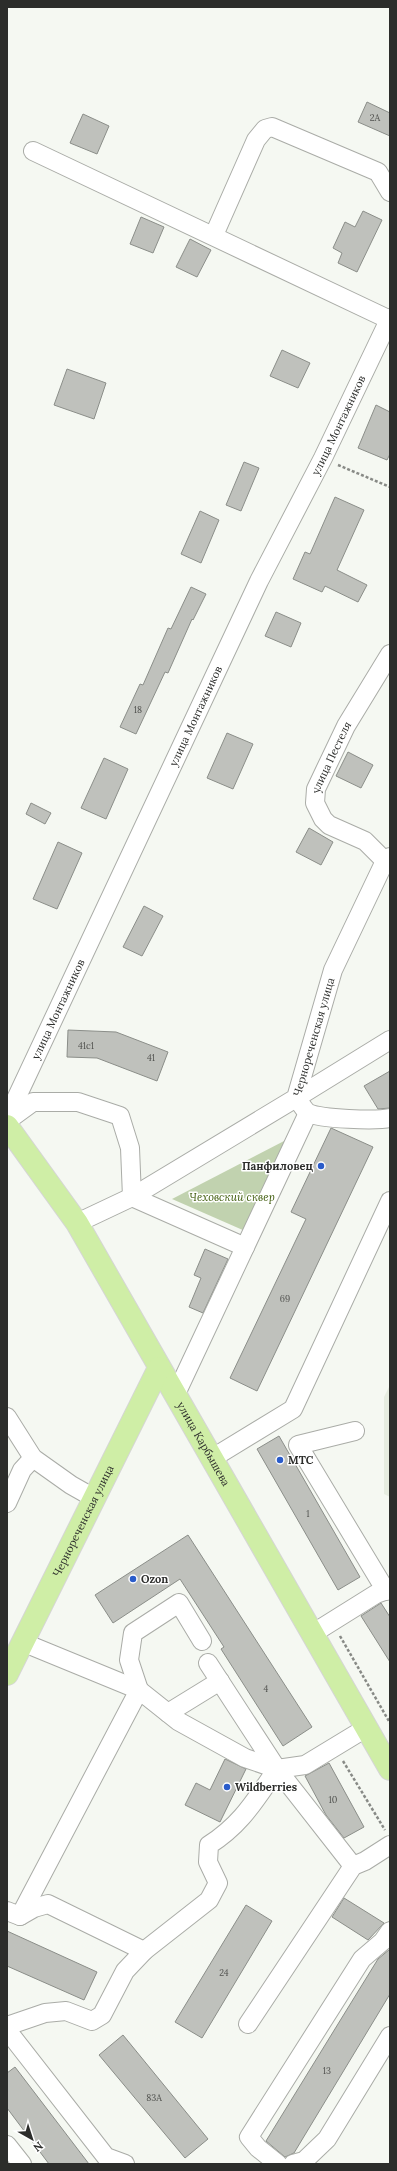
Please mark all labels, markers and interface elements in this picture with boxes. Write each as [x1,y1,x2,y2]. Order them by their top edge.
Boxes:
house number: 2А [370,112,381,123]
street label: улица Монтажников [308,373,369,478]
street label: улица Монтажников [166,663,225,769]
house number: 18 [134,704,142,715]
street label: улица Пестеля [309,719,354,794]
street label: улица Монтажников [28,957,88,1062]
street label: Чернореченская улица [290,976,338,1098]
house number: 41с1 [78,1040,94,1051]
house number: 41 [147,1052,155,1063]
place label: Панфиловец [242,1159,313,1173]
marker: Панфиловец [316,1161,326,1171]
park label: Чеховский сквер [189,1190,275,1204]
house number: 69 [280,1293,290,1304]
street label: улица Карбышева [174,1399,233,1489]
place label: МТС [288,1453,314,1467]
marker: МТС [275,1455,285,1465]
street label: Чернореченская улица [49,1462,117,1579]
house number: 1 [306,1508,310,1519]
place label: Ozon [141,1572,168,1586]
marker: Ozon [128,1574,138,1584]
house number: 4 [264,1683,269,1694]
place label: Wildberries [235,1780,297,1794]
marker: Wildberries [222,1782,232,1792]
house number: 10 [329,1794,338,1805]
house number: 24 [219,1967,229,1978]
house number: 13 [323,2065,331,2076]
house number: 83А [146,2092,162,2103]
north arrow [12,2119,52,2159]
text: N [30,2139,46,2155]

